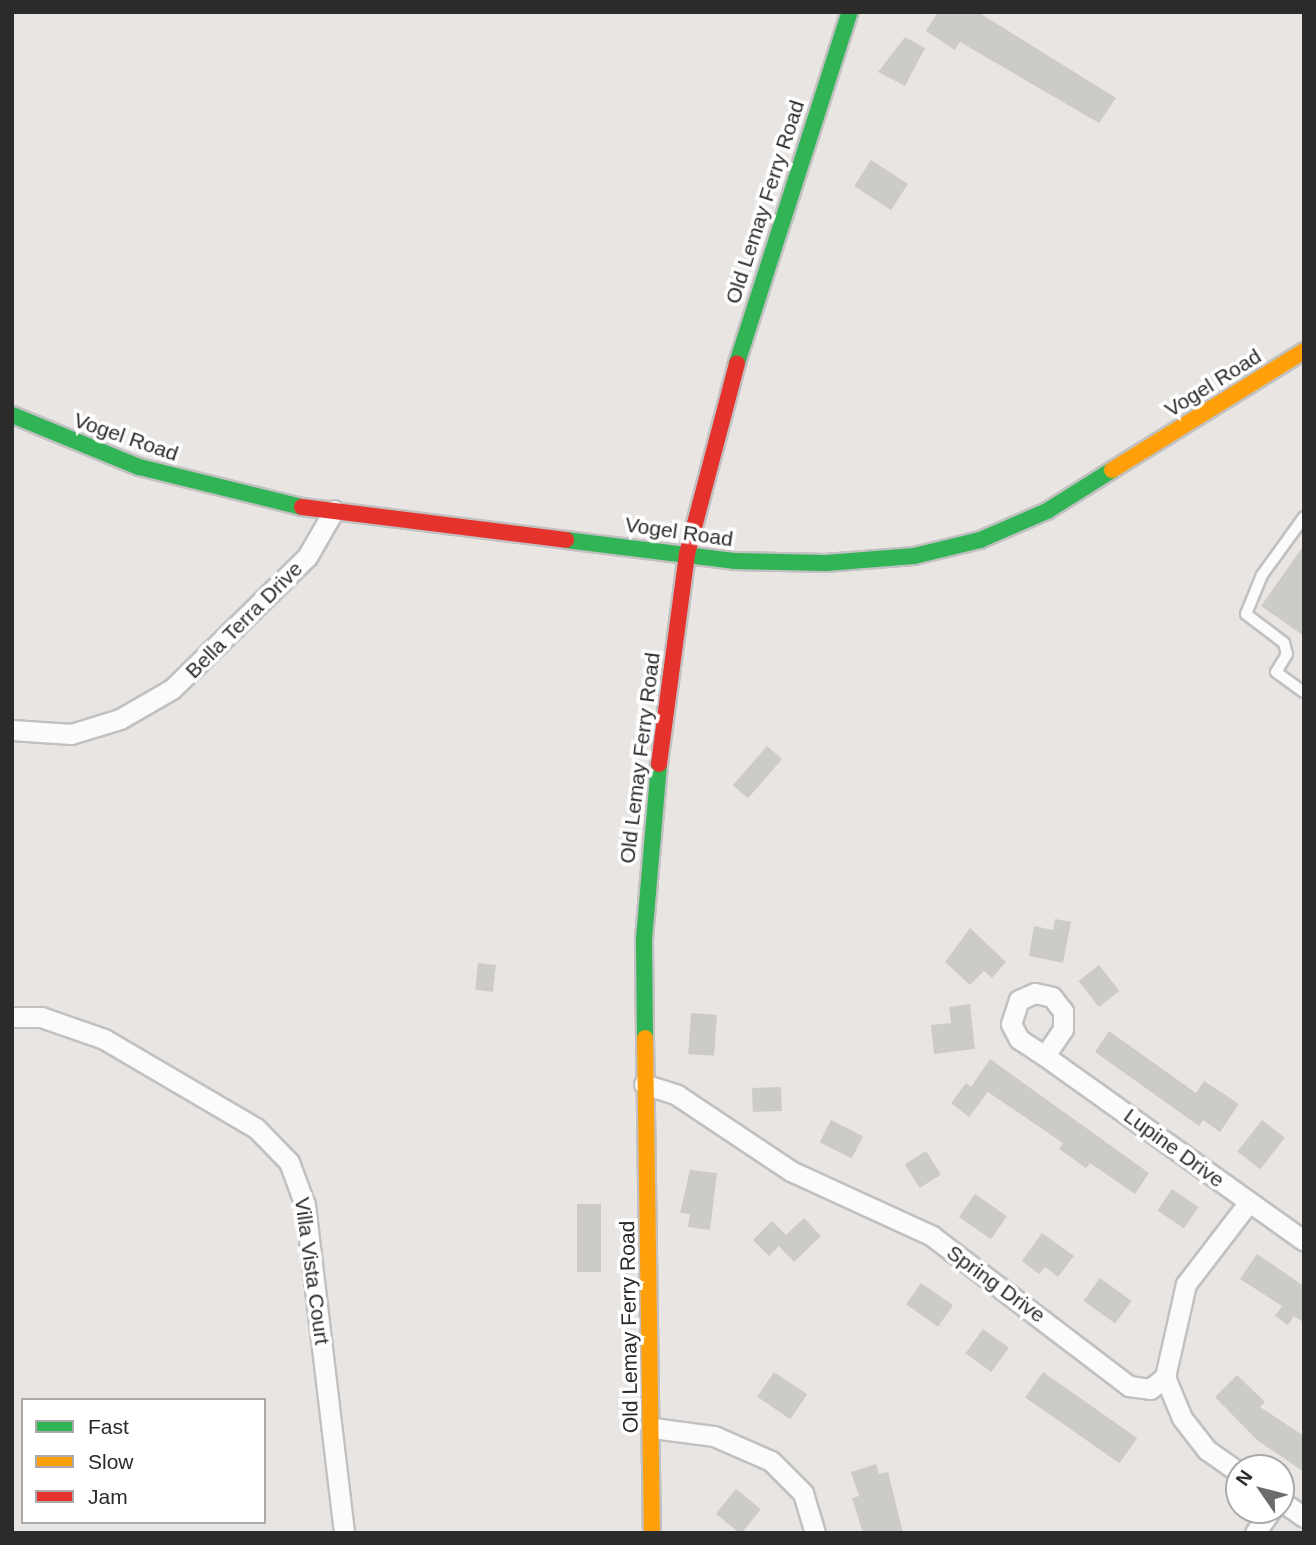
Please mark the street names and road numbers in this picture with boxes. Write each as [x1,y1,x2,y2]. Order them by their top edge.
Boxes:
street label: Old Lemay Ferry Road [720,97,810,307]
street label: Vogel Road [1160,344,1266,422]
street label: Vogel Road [71,407,181,467]
street label: Vogel Road [623,512,735,552]
street label: Bella Terra Drive [180,556,308,684]
street label: Old Lemay Ferry Road [615,651,665,865]
street label: Lupine Drive [1119,1103,1229,1193]
street label: Villa Vista Court [289,1196,335,1346]
street label: Old Lemay Ferry Road [615,1221,643,1433]
street label: Spring Drive [942,1240,1050,1328]

